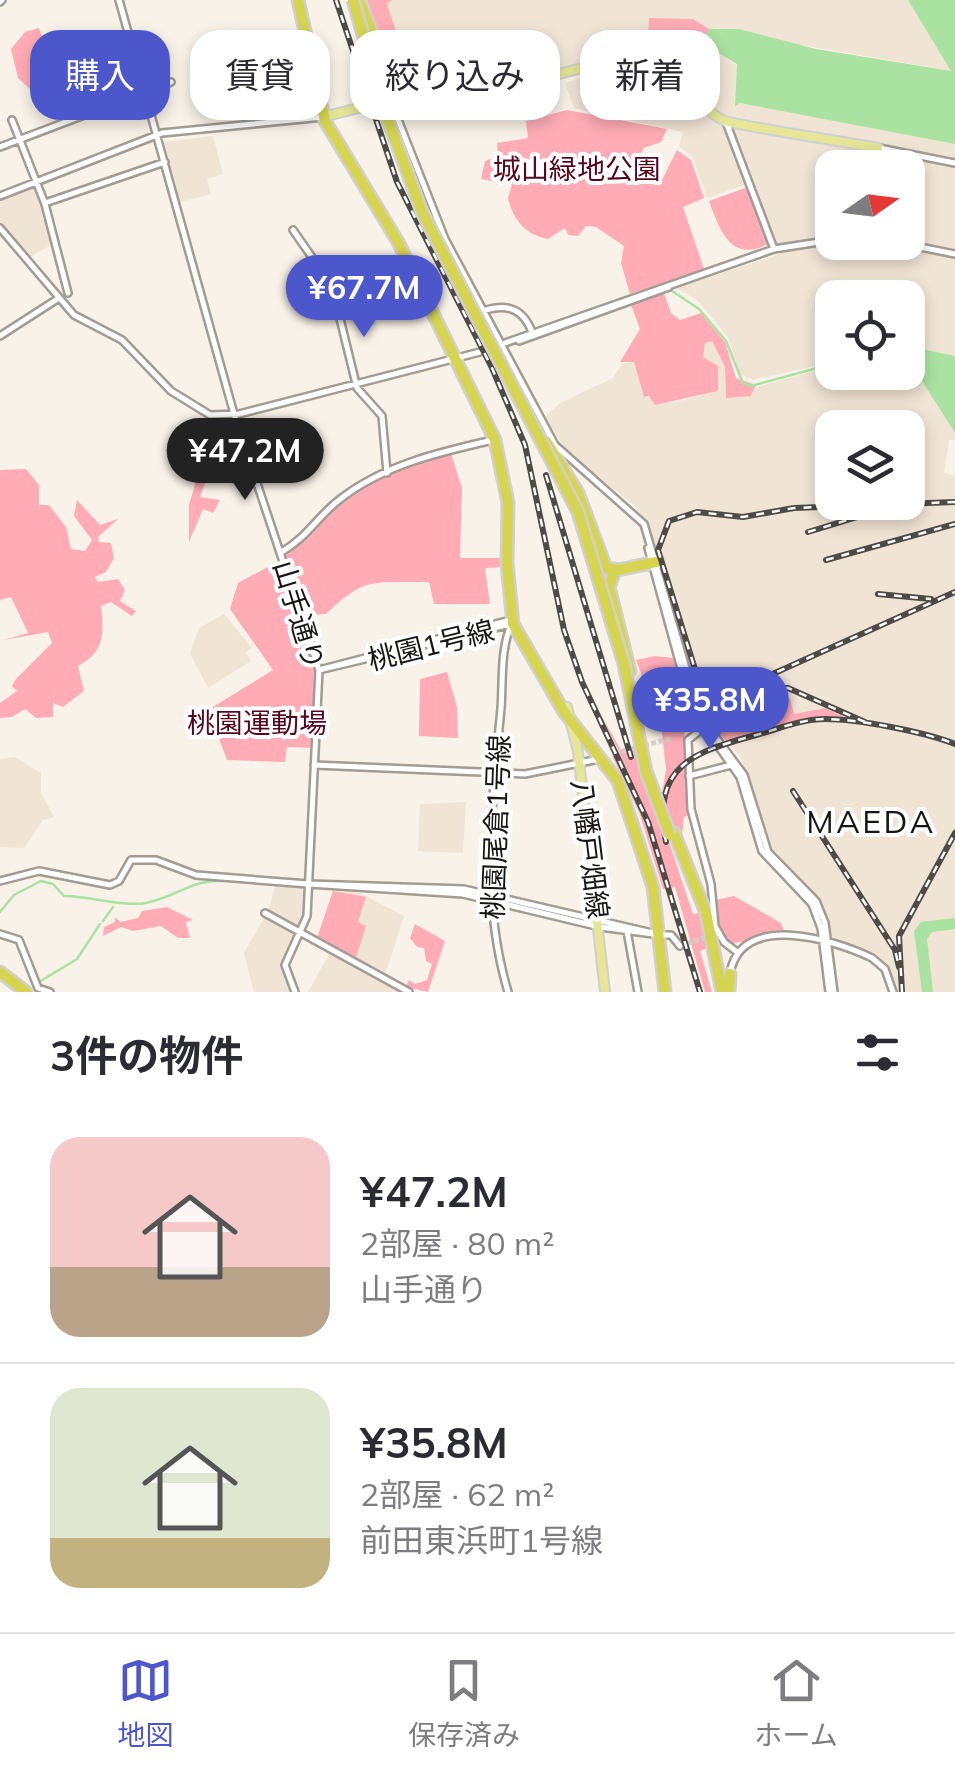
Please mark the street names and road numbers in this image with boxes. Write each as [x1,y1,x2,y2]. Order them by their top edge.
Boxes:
street label: 山手通り [266,556,333,674]
street label: 桃園1号線 [364,612,498,677]
street label: 桃園尾倉1号線 [475,734,516,920]
street label: 八幡戸畑線 [565,777,616,921]

